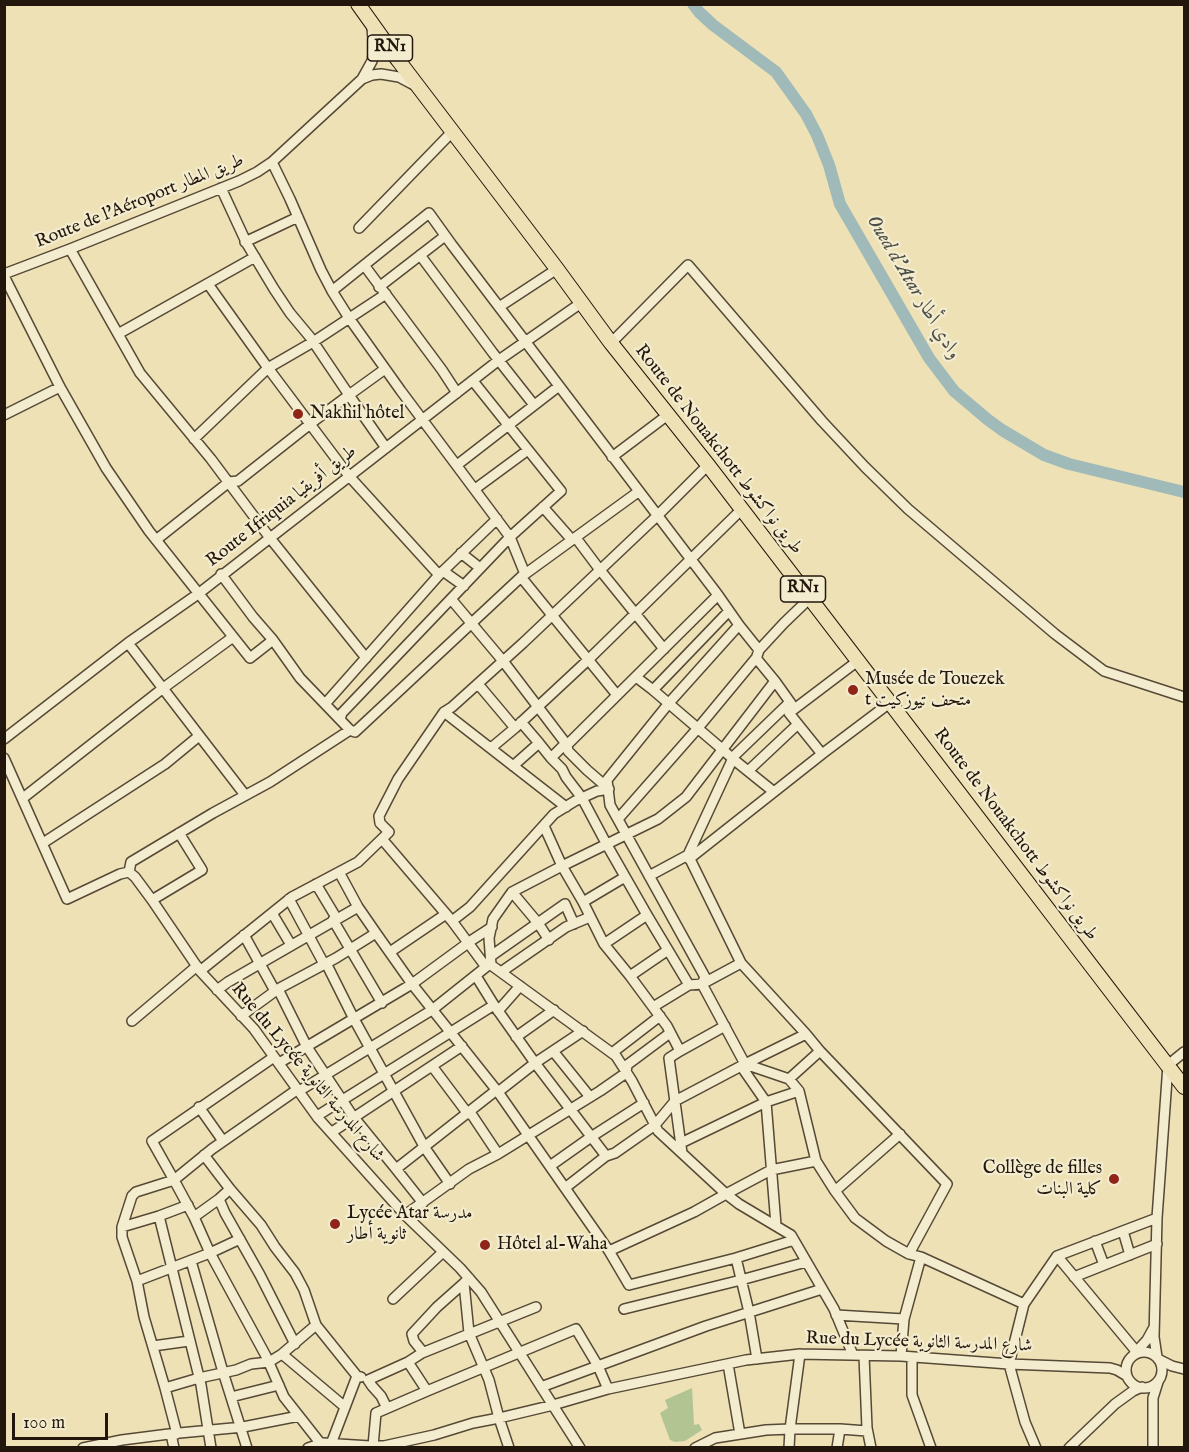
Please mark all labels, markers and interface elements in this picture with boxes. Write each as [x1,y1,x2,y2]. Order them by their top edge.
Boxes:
road number: RN1 [368,35,412,61]
street label: Route de l'Aéroport طريق المطار [33,150,247,254]
water label: Oued d'Atar وادي أطار [860,211,966,365]
street label: Route de Nouakchott طريق نواكشوط [629,341,807,559]
place label: Nakhil hôtel [310,403,404,425]
marker: Nakhil hôtel [291,407,305,421]
street label: Route Ifriquia طريق أفريقيا [203,442,361,572]
road number: RN1 [780,576,826,602]
place label: Musée de Touezek t متحف تيوزكيت [865,669,1005,712]
marker: Musée de Touezek t متحف تيوزكيت [846,683,860,697]
street label: Route de Nouakchott طريق نواكشوط [928,725,1102,945]
street label: Rue du Lycée شارع المدرسة الثانوية [226,979,388,1167]
place label: Collège de filles كلية البنات [983,1158,1102,1200]
marker: Collège de filles كلية البنات [1107,1172,1121,1186]
place label: Lycée Atar مدرسة ثانوية أطار [347,1203,473,1246]
marker: Lycée Atar مدرسة ثانوية أطار [328,1217,342,1231]
place label: Hôtel al-Waha [497,1234,607,1256]
marker: Hôtel al-Waha [478,1238,492,1252]
street label: Rue du Lycée شارع المدرسة الثانوية [805,1328,1033,1358]
scale bar [15,1401,111,1439]
text: 100 m [23,1412,65,1435]

